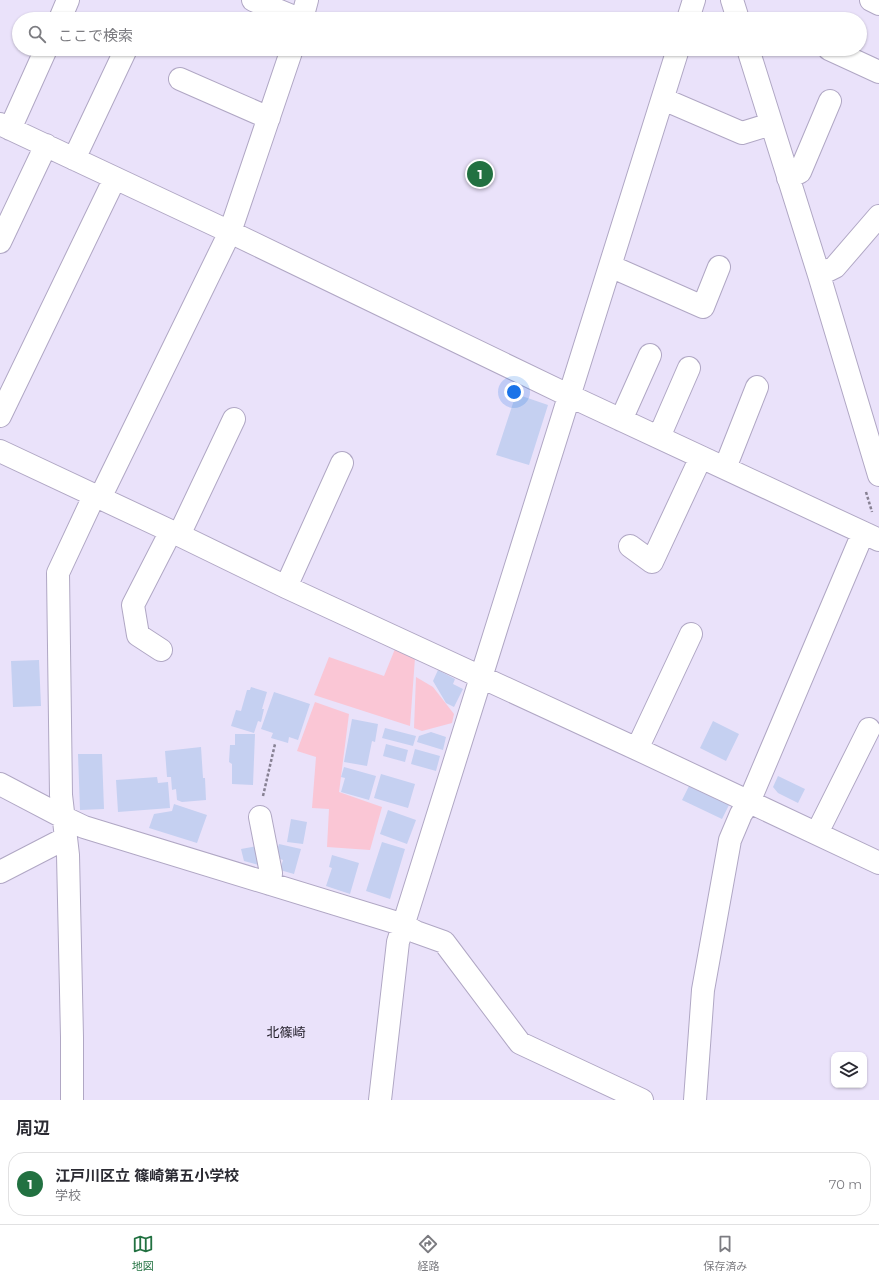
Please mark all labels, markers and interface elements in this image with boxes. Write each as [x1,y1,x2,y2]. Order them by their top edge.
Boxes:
search box [12,12,867,56]
icon: search [26,23,48,45]
text: ここで検索 [58,26,133,45]
pin: 1 [467,159,493,189]
your location [504,382,524,402]
district label: 北篠崎 [266,1024,306,1040]
map controls [831,1052,867,1088]
button: layers [831,1052,867,1088]
text: 周辺 [16,1118,50,1138]
text: 江戸川区立 篠崎第五小学校 [55,1166,239,1185]
text: 1 [27,1176,33,1192]
text: 70 m [829,1176,862,1192]
text: 学校 [55,1187,81,1203]
tab: 地図 [132,1233,154,1273]
tab: 経路 [417,1233,439,1273]
tab: 保存済み [703,1233,747,1273]

